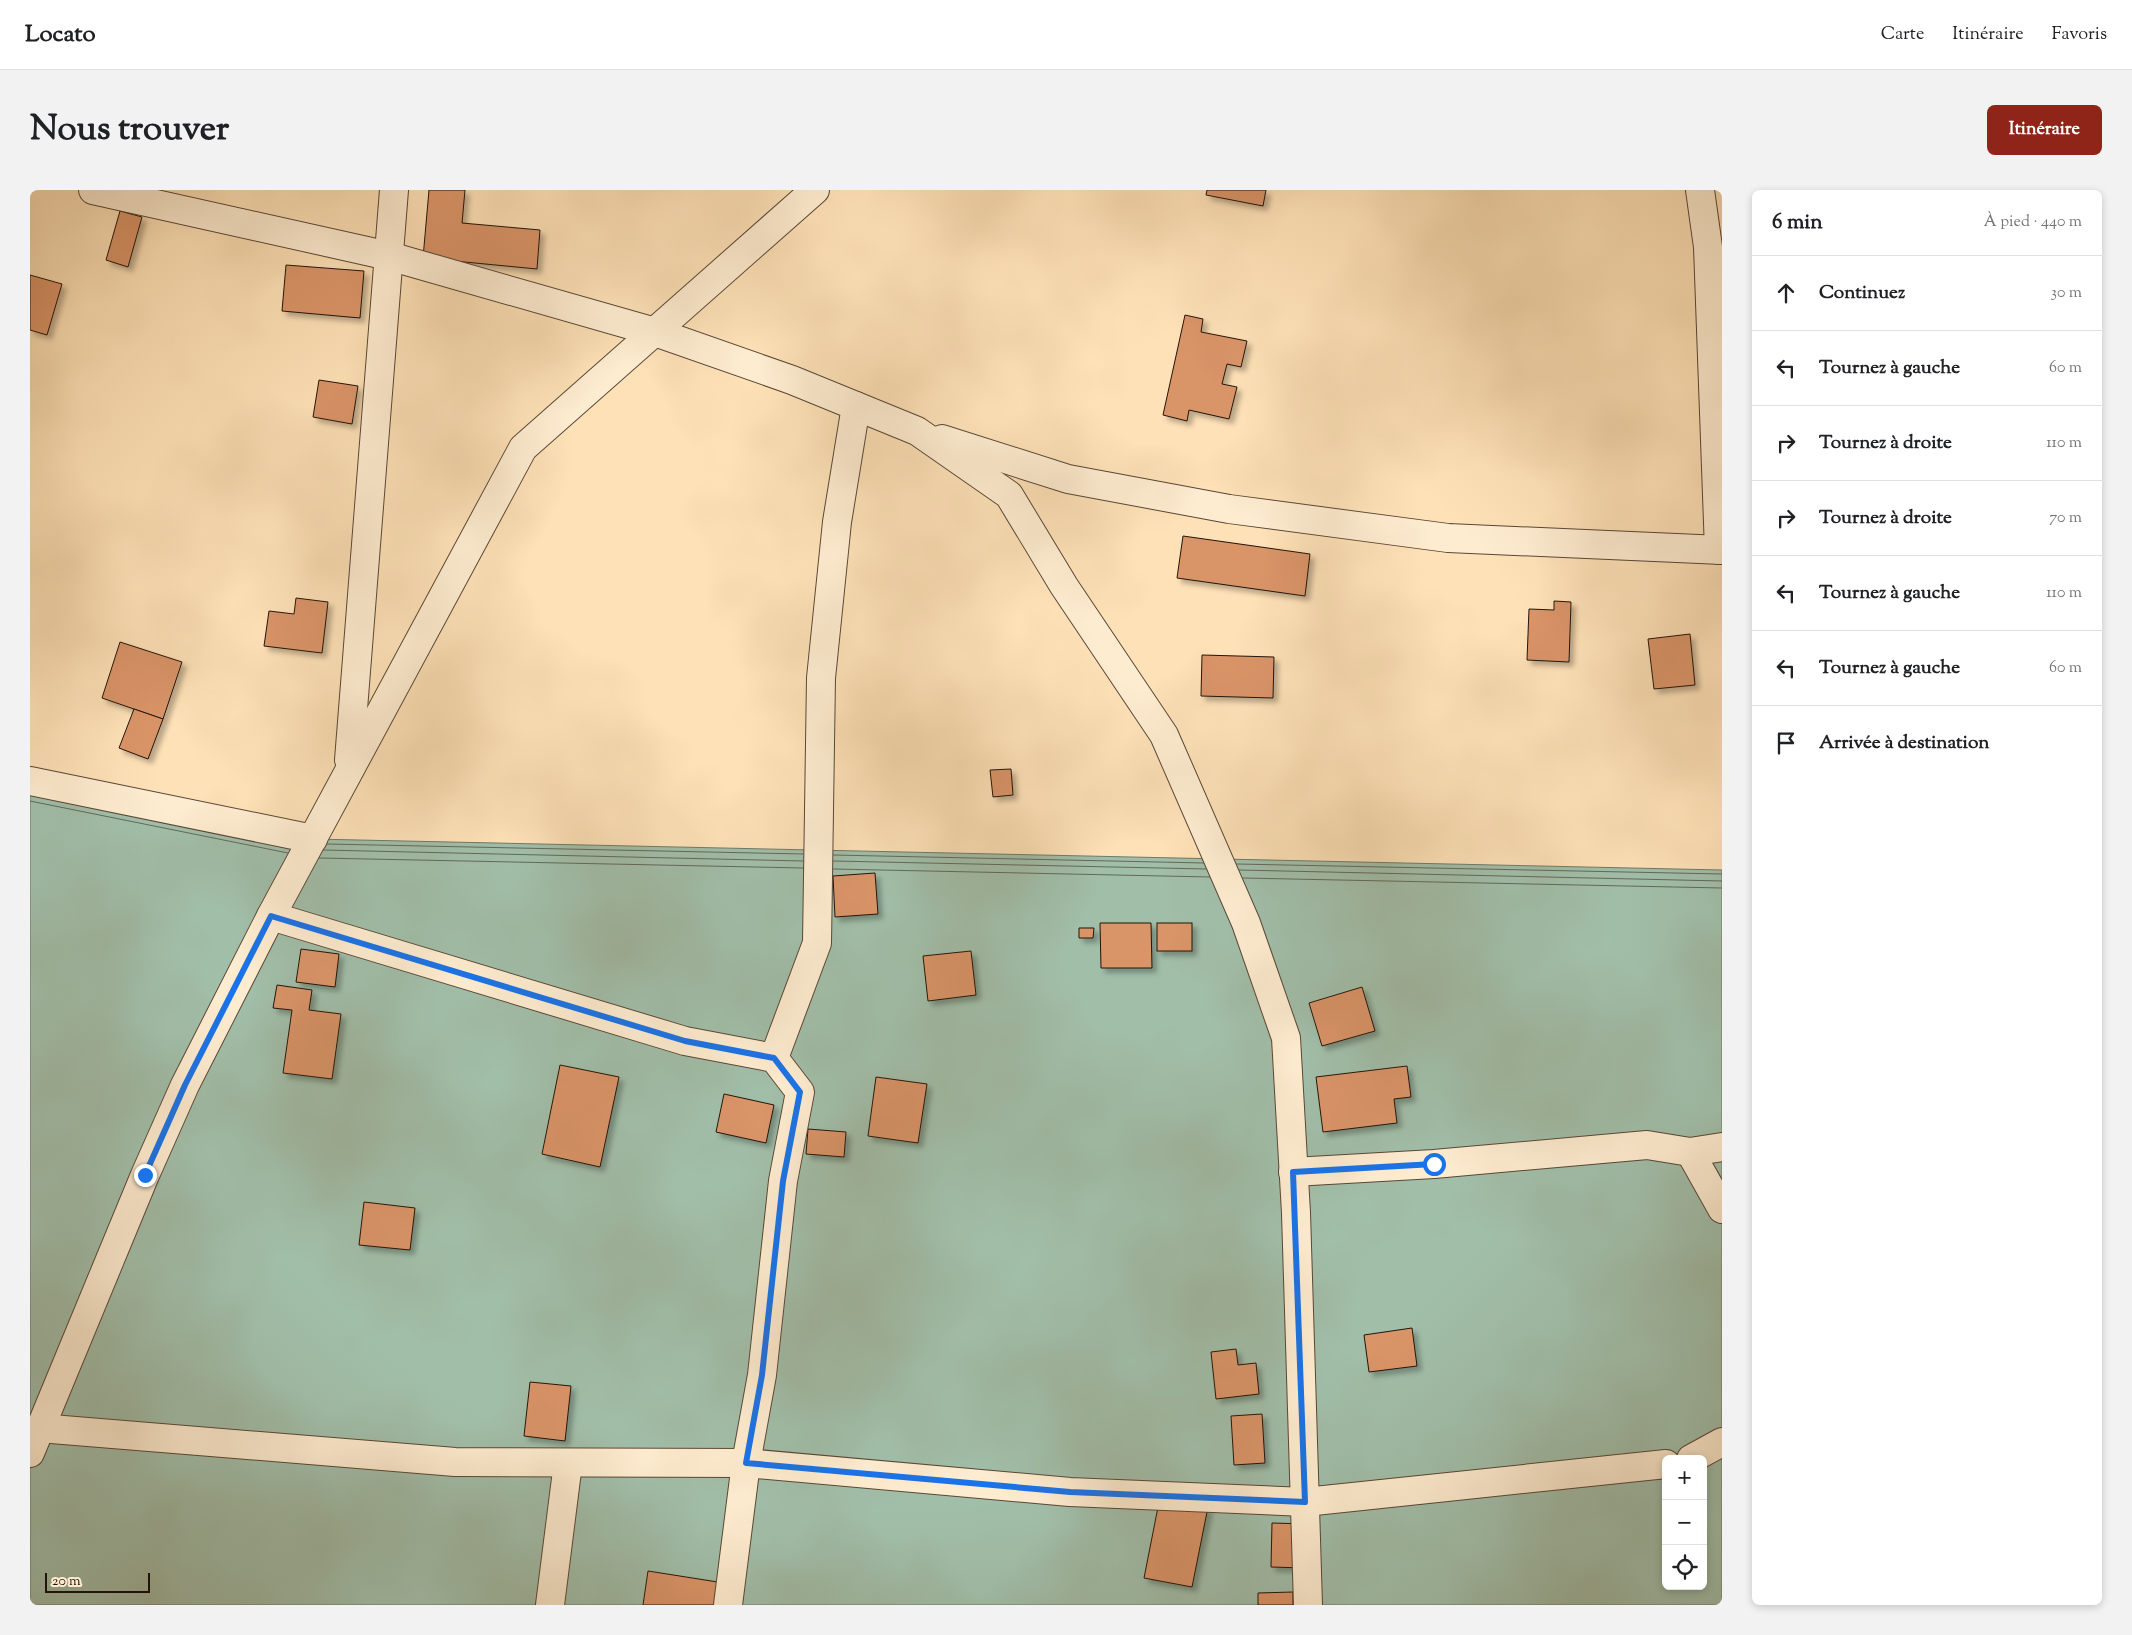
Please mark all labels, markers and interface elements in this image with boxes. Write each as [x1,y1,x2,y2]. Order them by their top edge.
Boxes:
text: Locato [25,18,96,52]
text: Carte [1881,22,1924,48]
text: Itinéraire [1952,22,2024,48]
text: Favoris [2052,22,2107,48]
text: Nous trouver [30,105,229,156]
button: Itinéraire [1987,105,2102,155]
text: 6 min [1772,208,1823,238]
text: À pied · 440 m [1984,211,2082,234]
icon: ahead [1772,279,1800,307]
text: Continuez [1819,280,1905,307]
text: 30 m [2051,282,2082,305]
icon: left [1772,354,1800,382]
text: Tournez à gauche [1819,355,1960,382]
text: 60 m [2049,357,2082,380]
icon: right [1772,429,1800,457]
text: Tournez à droite [1819,430,1952,457]
text: 110 m [2046,432,2082,455]
icon: right [1772,504,1800,532]
text: Tournez à droite [1819,505,1952,532]
text: 70 m [2049,507,2082,530]
icon: left [1772,579,1800,607]
text: Tournez à gauche [1819,580,1960,607]
text: 110 m [2046,582,2082,605]
icon: left [1772,654,1800,682]
text: Tournez à gauche [1819,655,1960,682]
text: 60 m [2049,657,2082,680]
icon: arrive [1772,729,1800,757]
text: Arrivée à destination [1819,730,1990,757]
route start [1423,1153,1446,1176]
route end [134,1164,157,1187]
map controls [1662,1455,1707,1590]
button: + [1662,1455,1707,1500]
button: − [1662,1500,1707,1545]
button: locate [1662,1545,1707,1590]
scale bar [45,1570,150,1593]
text: 20 m [52,1572,81,1592]

